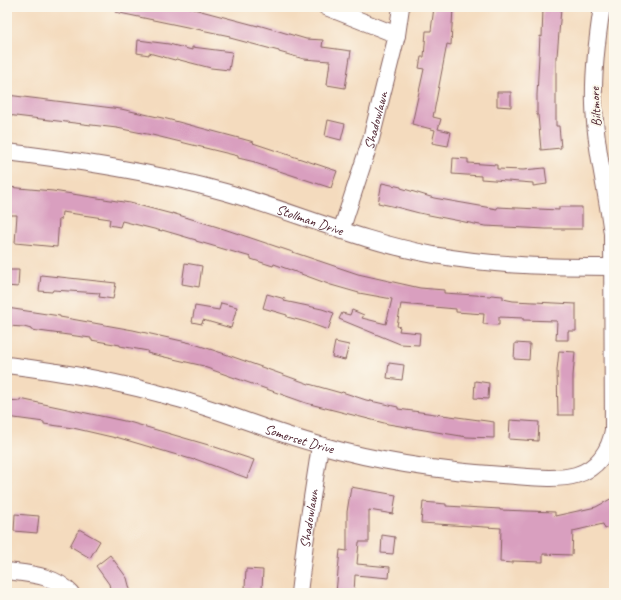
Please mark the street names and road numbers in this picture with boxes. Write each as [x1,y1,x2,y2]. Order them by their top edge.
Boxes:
street label: Biltmore [586,85,605,127]
street label: Shadowlawn [360,89,392,152]
street label: Stollman Drive [274,201,347,240]
street label: Somerset Drive [262,420,337,458]
street label: Shadowlawn [296,488,322,549]

